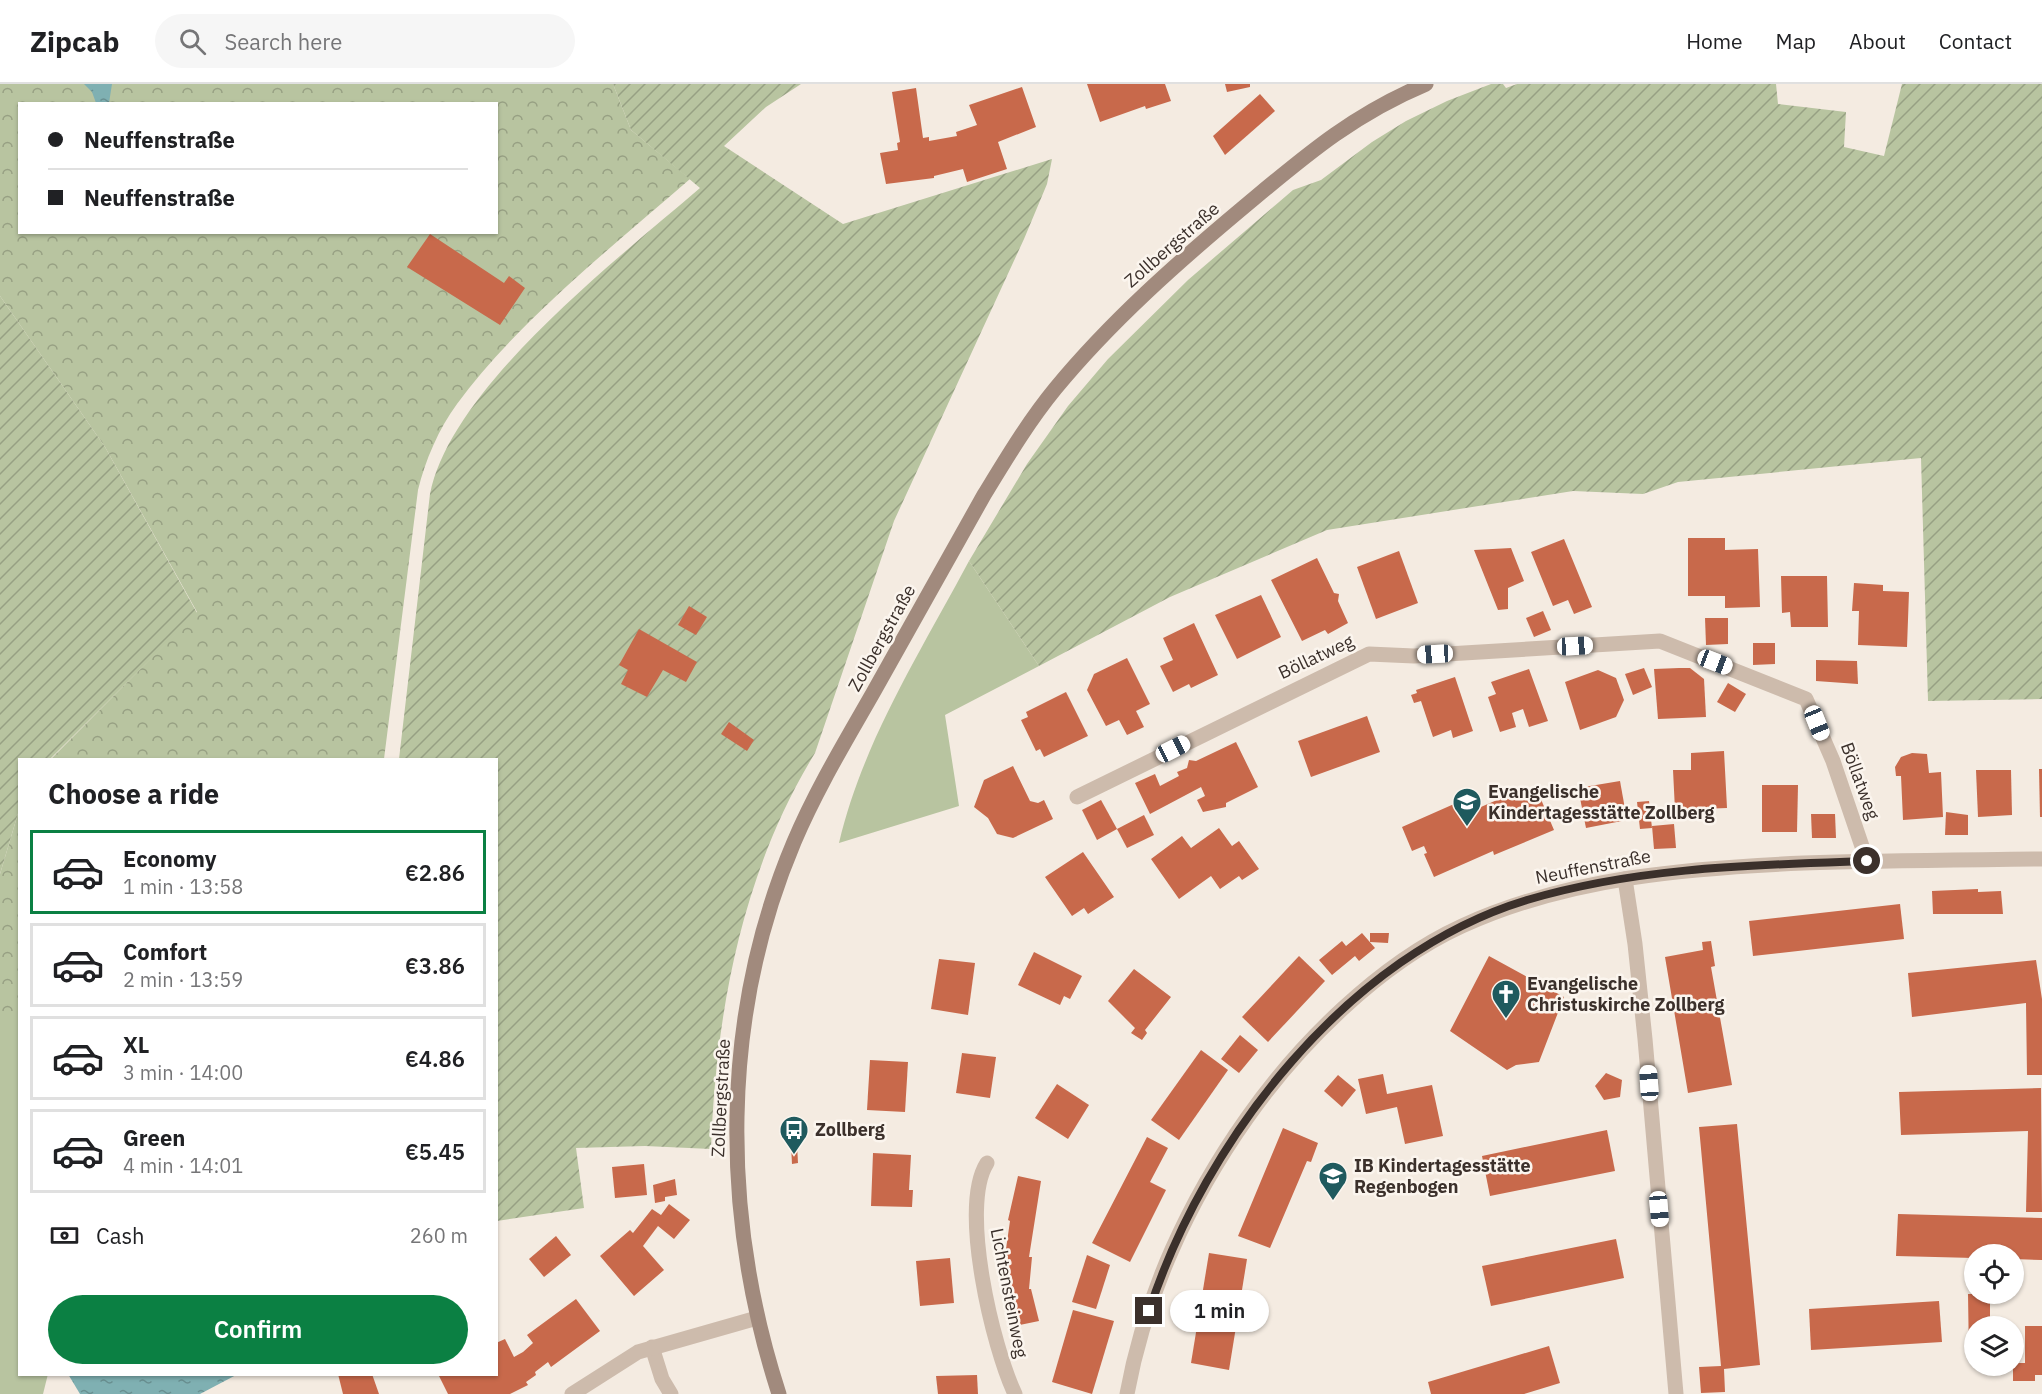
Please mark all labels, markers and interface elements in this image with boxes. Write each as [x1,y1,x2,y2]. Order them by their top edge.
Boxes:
search box [155,14,575,68]
text: Zipcab [30,23,119,60]
icon: search [176,25,209,58]
text: Search here [224,27,342,56]
text: Home [1686,27,1743,55]
text: Map [1776,27,1816,55]
text: About [1849,27,1906,55]
text: Contact [1939,27,2012,55]
text: Neuffenstraße [84,125,235,154]
text: Neuffenstraße [84,183,235,212]
street label: Zollbergstraße [1119,197,1224,292]
street label: Zollbergstraße [843,580,920,695]
street label: Böllatweg [1274,629,1358,684]
car [1557,636,1593,656]
car [1417,644,1453,664]
car [1695,647,1735,677]
car [1802,703,1832,743]
car [1153,733,1193,765]
street label: Böllatweg [1836,739,1885,823]
text: Choose a ride [48,776,219,811]
place label: Evangelische Kindertagesstätte Zollberg [1488,780,1715,824]
school or university icon: Evangelische Kindertagesstätte Zollberg [1451,786,1483,828]
text: Economy [123,844,217,873]
street label: Neuffenstraße [1533,844,1653,889]
icon: car [51,845,105,899]
route start [1853,847,1880,874]
text: €2.86 [405,858,465,887]
text: 1 min · 13:58 [123,873,243,900]
text: Comfort [123,937,207,966]
icon: car [51,938,105,992]
text: €3.86 [405,951,465,980]
text: 2 min · 13:59 [123,966,243,993]
place label: Evangelische Christuskirche Zollberg [1527,972,1724,1016]
church icon: Evangelische Christuskirche Zollberg [1490,978,1522,1020]
text: XL [123,1030,149,1059]
icon: car [51,1031,105,1085]
street label: Zollbergstraße [706,1038,735,1158]
text: €4.86 [405,1044,465,1073]
text: 3 min · 14:00 [123,1059,243,1086]
car [1639,1064,1659,1102]
bus stop icon: Zollberg [778,1114,810,1156]
place label: Zollberg [815,1118,885,1141]
text: Green [123,1123,185,1152]
icon: car [51,1124,105,1178]
text: €5.45 [405,1137,465,1166]
text: 4 min · 14:01 [123,1152,243,1179]
place label: IB Kindertagesstätte Regenbogen [1354,1154,1531,1198]
school or university icon: IB Kindertagesstätte Regenbogen [1317,1160,1349,1202]
car [1648,1190,1670,1228]
icon: cash [48,1219,81,1252]
text: Cash [96,1221,145,1250]
text: 260 m [410,1222,468,1249]
street label: Lichtensteinweg [986,1226,1033,1360]
map controls [1964,1244,2024,1376]
button: locate [1964,1244,2024,1304]
callout: 1 min [1170,1290,1269,1332]
button: Confirm [48,1295,468,1364]
route end [1135,1297,1162,1324]
text: 1 min [1194,1297,1245,1324]
button: layers [1964,1316,2024,1376]

